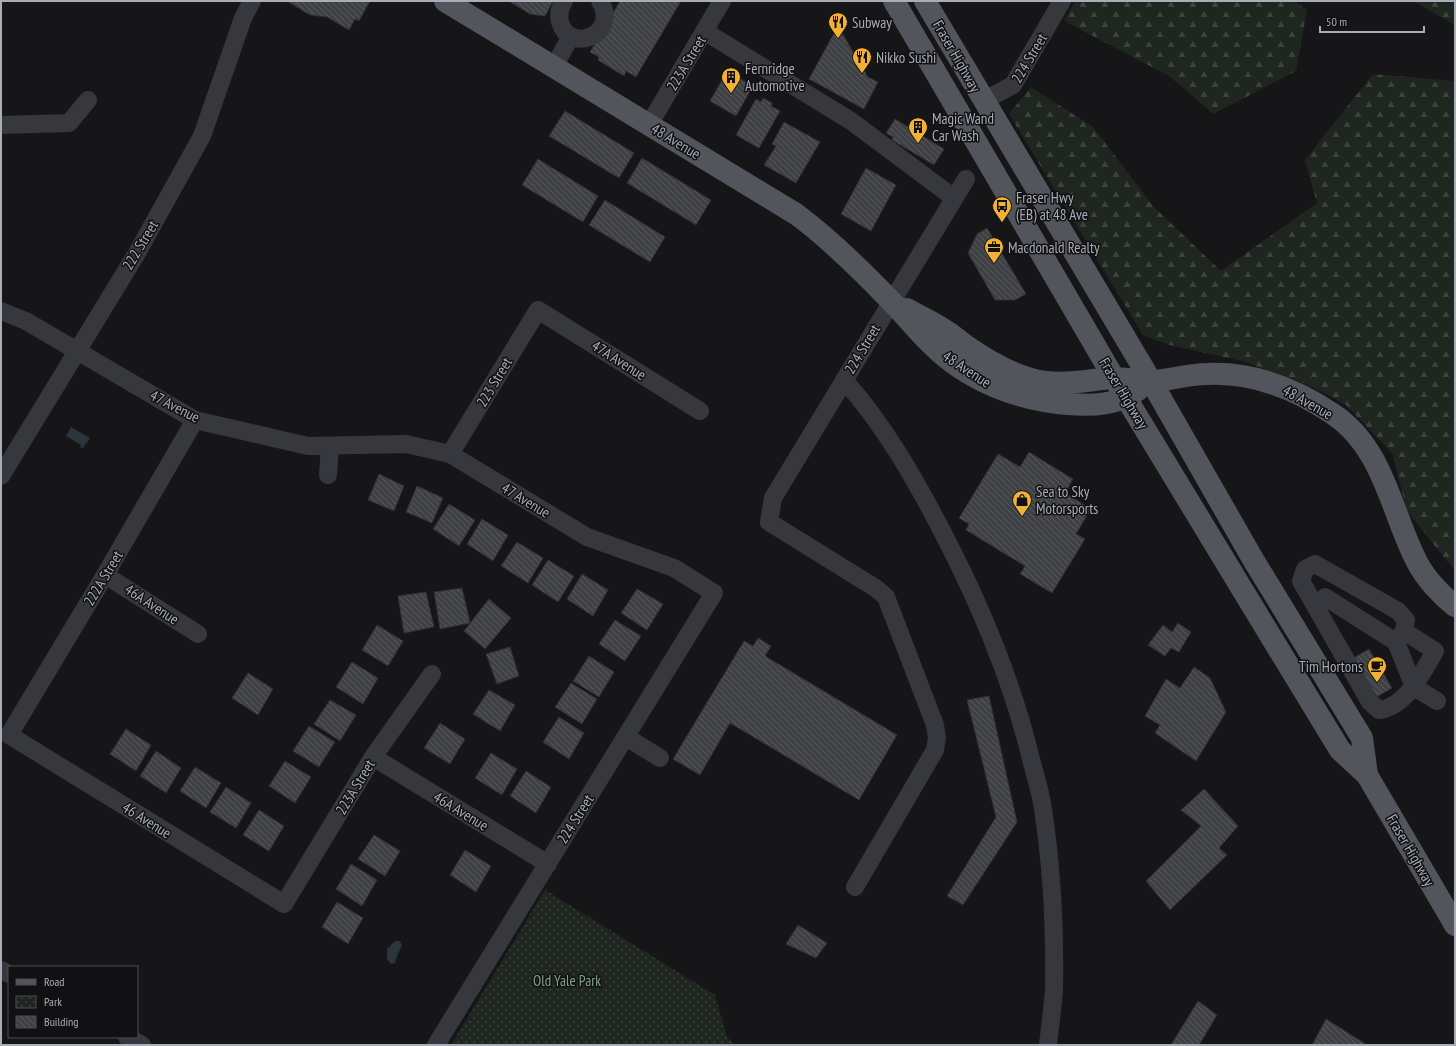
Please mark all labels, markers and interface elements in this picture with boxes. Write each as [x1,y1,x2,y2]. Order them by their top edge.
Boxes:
scale bar [1320,8,1424,34]
restaurant icon: Subway [827,11,849,39]
place label: Subway [852,13,892,32]
text: 50 m [1326,14,1347,29]
street label: Fraser Highway [929,17,985,96]
street label: 224 Street [1007,30,1051,86]
street label: 223A Street [662,32,710,94]
restaurant icon: Nikko Sushi [851,46,873,74]
place label: Nikko Sushi [876,48,936,67]
place label: Fernridge Automotive [745,59,805,95]
building icon: Fernridge Automotive [720,66,742,94]
place label: Magic Wand Car Wash [932,109,994,145]
building icon: Magic Wand Car Wash [907,116,929,144]
street label: 48 Avenue [648,119,704,163]
place label: Fraser Hwy (EB) at 48 Ave [1016,188,1088,224]
bus stop icon: Fraser Hwy (EB) at 48 Ave [991,195,1013,223]
street label: 222 Street [118,217,162,273]
office icon: Macdonald Realty [983,236,1005,264]
place label: Macdonald Realty [1008,238,1100,257]
street label: 224 Street [840,321,884,377]
street label: 47A Avenue [588,336,650,384]
street label: 48 Avenue [939,346,995,392]
street label: 223 Street [472,354,516,410]
street label: Fraser Highway [1095,354,1153,432]
street label: 48 Avenue [1280,381,1336,423]
street label: 47 Avenue [147,385,203,427]
street label: 47 Avenue [498,478,554,522]
place label: Sea to Sky Motorsports [1036,482,1098,518]
shop icon: Sea to Sky Motorsports [1011,489,1033,517]
street label: 222A Street [79,547,127,609]
street label: 46A Avenue [121,579,183,629]
cafe icon: Tim Hortons [1366,655,1388,683]
place label: Tim Hortons [1299,657,1363,676]
street label: 223A Street [331,756,379,818]
street label: 46A Avenue [430,787,492,835]
street label: 224 Street [553,791,597,847]
street label: 46 Avenue [119,798,175,842]
street label: Fraser Highway [1383,811,1439,890]
legend [8,966,138,1038]
park label: Old Yale Park [533,971,601,990]
text: Road [44,974,64,989]
text: Park [44,994,62,1009]
text: Building [44,1014,79,1029]

